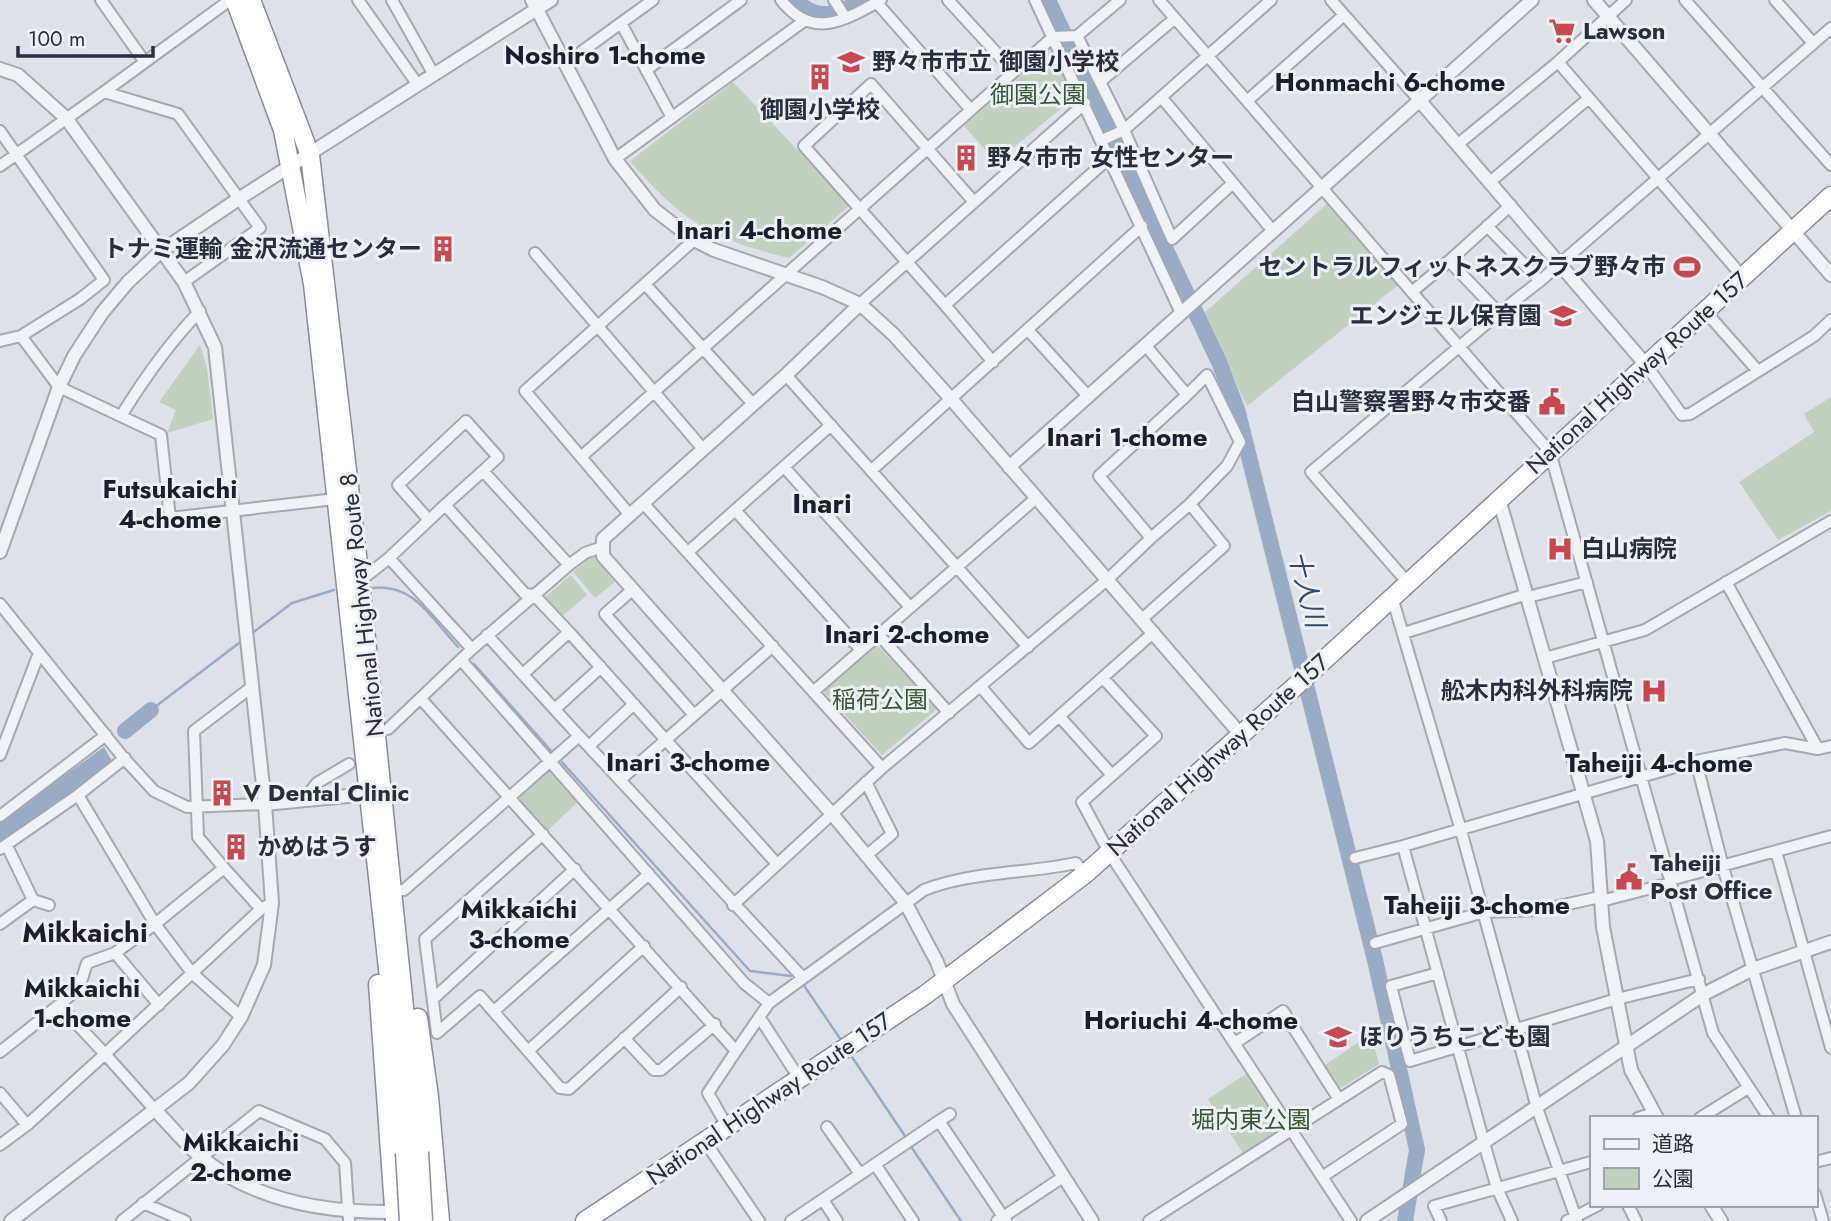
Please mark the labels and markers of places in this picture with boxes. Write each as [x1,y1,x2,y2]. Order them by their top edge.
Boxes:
place label: Lawson [1583,13,1666,48]
supermarket icon: Lawson [1547,16,1577,46]
place label: 野々市市立 御園小学校 [872,44,1119,79]
school or university icon: 野々市市立 御園小学校 [836,47,866,77]
building icon: 御園小学校 [805,62,835,92]
place label: 御園小学校 [760,92,880,127]
place label: 野々市市 女性センター [987,140,1234,175]
building icon: 野々市市 女性センター [951,143,981,173]
place label: トナミ運輸 金沢流通センター [103,231,422,266]
building icon: トナミ運輸 金沢流通センター [428,234,458,264]
place label: セントラルフィットネスクラブ野々市 [1258,249,1666,284]
sports icon: セントラルフィットネスクラブ野々市 [1672,252,1702,282]
place label: エンジェル保育園 [1350,298,1542,333]
school or university icon: エンジェル保育園 [1548,301,1578,331]
place label: 白山警察署野々市交番 [1291,384,1531,419]
public building icon: 白山警察署野々市交番 [1537,387,1567,417]
place label: 白山病院 [1581,531,1677,566]
hospital icon: 白山病院 [1545,534,1575,564]
place label: 舩木内科外科病院 [1441,673,1633,708]
hospital icon: 舩木内科外科病院 [1639,676,1669,706]
place label: V Dental Clinic [242,775,409,810]
building icon: V Dental Clinic [207,778,237,808]
place label: かめはうす [257,829,377,864]
building icon: かめはうす [221,832,251,862]
place label: Taheiji Post Office [1650,845,1773,908]
public building icon: Taheiji Post Office [1614,862,1644,892]
place label: ほりうちこども園 [1359,1019,1551,1054]
school or university icon: ほりうちこども園 [1323,1022,1353,1052]

